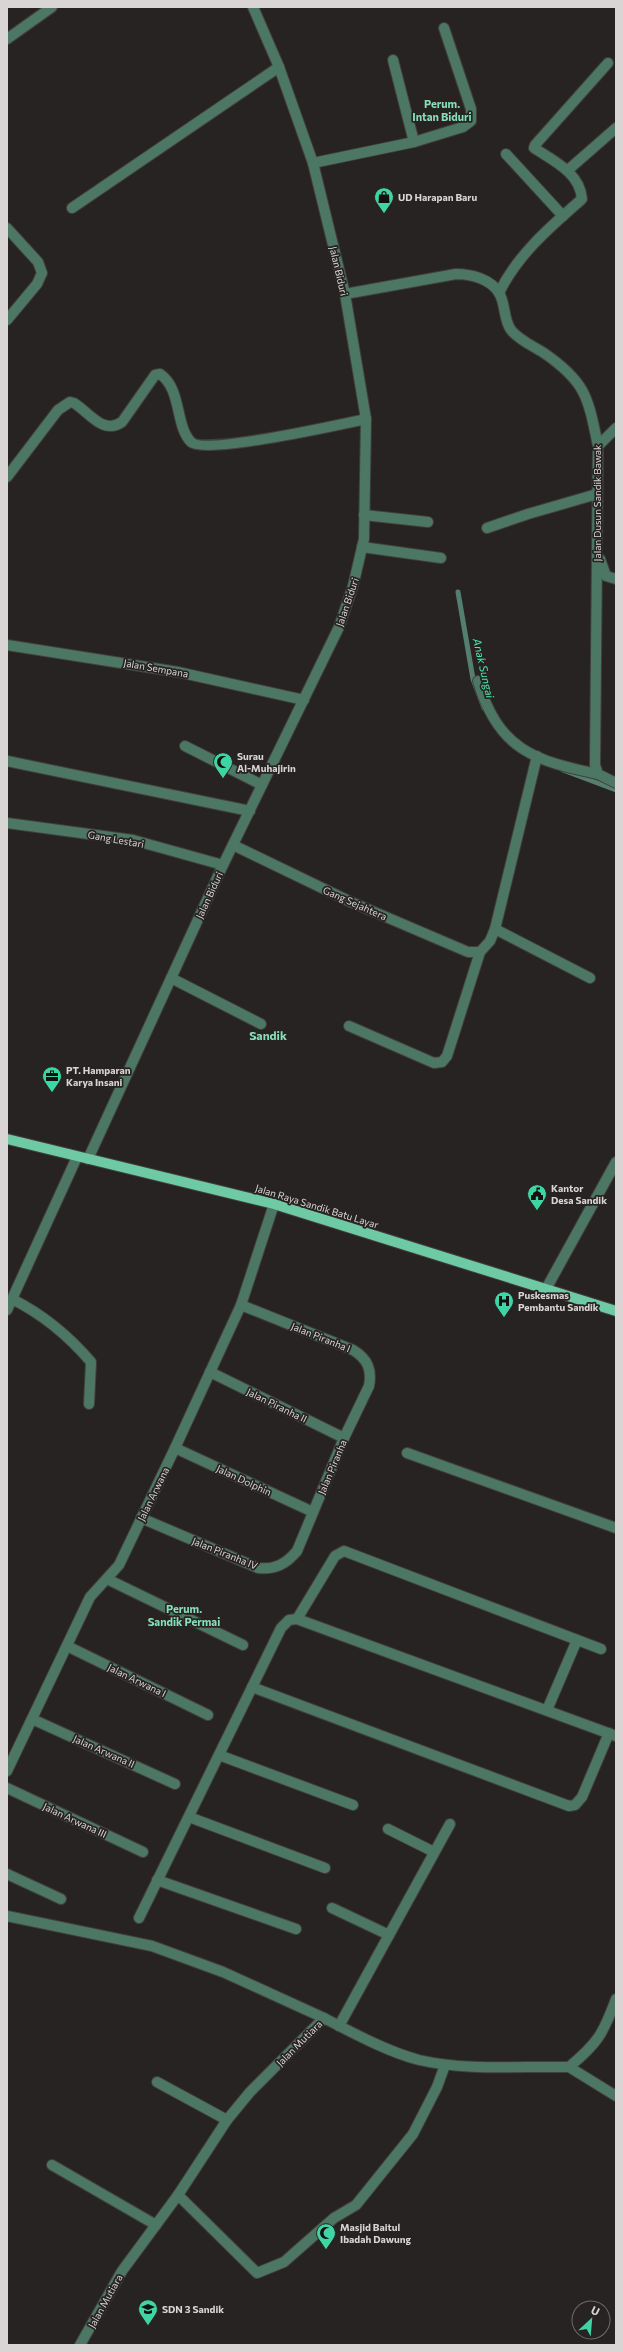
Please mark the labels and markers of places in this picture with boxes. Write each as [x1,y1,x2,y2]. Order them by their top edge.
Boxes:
shop icon: UD Harapan Baru [373,186,395,214]
place label: UD Harapan Baru [398,191,477,203]
place label: Surau Al-Muhajirin [237,750,296,774]
mosque icon: Surau Al-Muhajirin [212,751,234,779]
place label: PT. Hamparan Karya Insani [66,1064,131,1088]
office icon: PT. Hamparan Karya Insani [41,1065,63,1093]
place label: Kantor Desa Sandik [551,1182,607,1206]
public building icon: Kantor Desa Sandik [526,1183,548,1211]
place label: Puskesmas Pembantu Sandik [518,1289,599,1313]
hospital icon: Puskesmas Pembantu Sandik [493,1290,515,1318]
place label: Masjid Baitul Ibadah Dawung [340,2221,411,2245]
mosque icon: Masjid Baitul Ibadah Dawung [315,2222,337,2250]
school or university icon: SDN 3 Sandik [137,2298,159,2326]
place label: SDN 3 Sandik [162,2303,224,2315]

